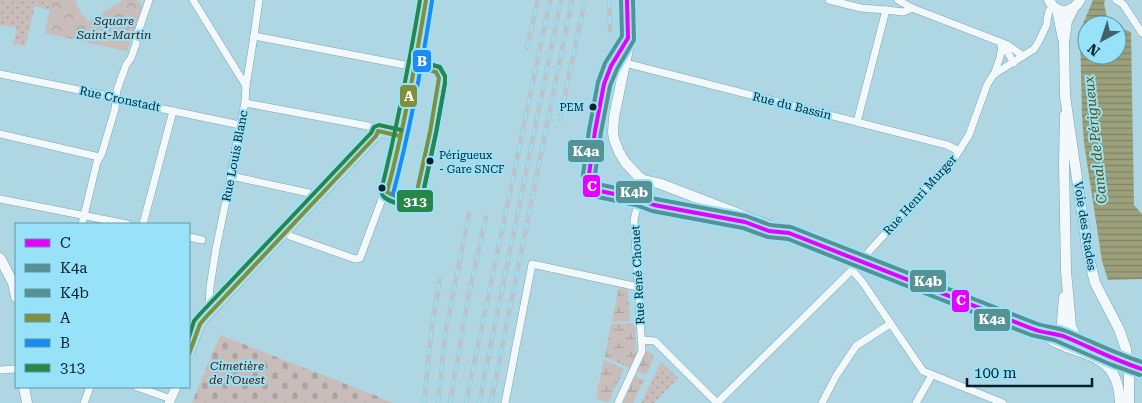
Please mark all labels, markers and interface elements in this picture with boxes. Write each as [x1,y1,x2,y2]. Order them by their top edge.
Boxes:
park label: Square Saint-Martin [76,14,151,42]
north arrow [1077,15,1127,65]
text: N [1084,40,1103,60]
line badge: B [412,49,432,73]
text: B [417,53,427,69]
water label: Canal de Périgueux [1080,75,1110,205]
street label: Rue Cronstadt [78,84,162,115]
line badge: A [399,84,418,108]
text: A [404,88,414,104]
street label: Rue du Bassin [751,89,833,123]
place label: PEM [559,101,584,114]
marker: PEM [588,102,598,112]
street label: Rue Louis Blanc [219,109,251,203]
line badge: K4a [567,139,605,163]
text: K4a [572,143,600,159]
place label: Périgueux - Gare SNCF [439,149,505,176]
street label: Rue Henri Murger [880,152,960,238]
marker: Périgueux - Gare SNCF [425,156,435,166]
line badge: C [582,174,601,198]
text: C [587,178,597,194]
line badge: K4b [615,180,653,204]
street label: Voie des Stades [1071,181,1099,272]
unlabelled marker [377,183,387,193]
text: K4b [620,184,648,200]
line badge: 313 [396,189,434,213]
text: 313 [403,193,427,209]
legend [15,223,190,388]
street label: Rue René Chouet [628,224,648,325]
text: C [60,234,71,252]
text: K4a [60,259,87,277]
line badge: K4b [909,269,947,293]
text: K4b [914,273,942,289]
text: K4b [60,284,89,302]
line badge: C [951,289,970,313]
text: C [956,292,966,308]
line badge: K4a [973,308,1011,332]
text: A [60,309,71,327]
text: K4a [978,311,1006,327]
text: B [60,334,70,352]
scale bar [967,356,1092,388]
text: 313 [60,359,85,377]
park label: Cimetière de l'Ouest [209,359,265,387]
text: 100 m [974,364,1017,382]

